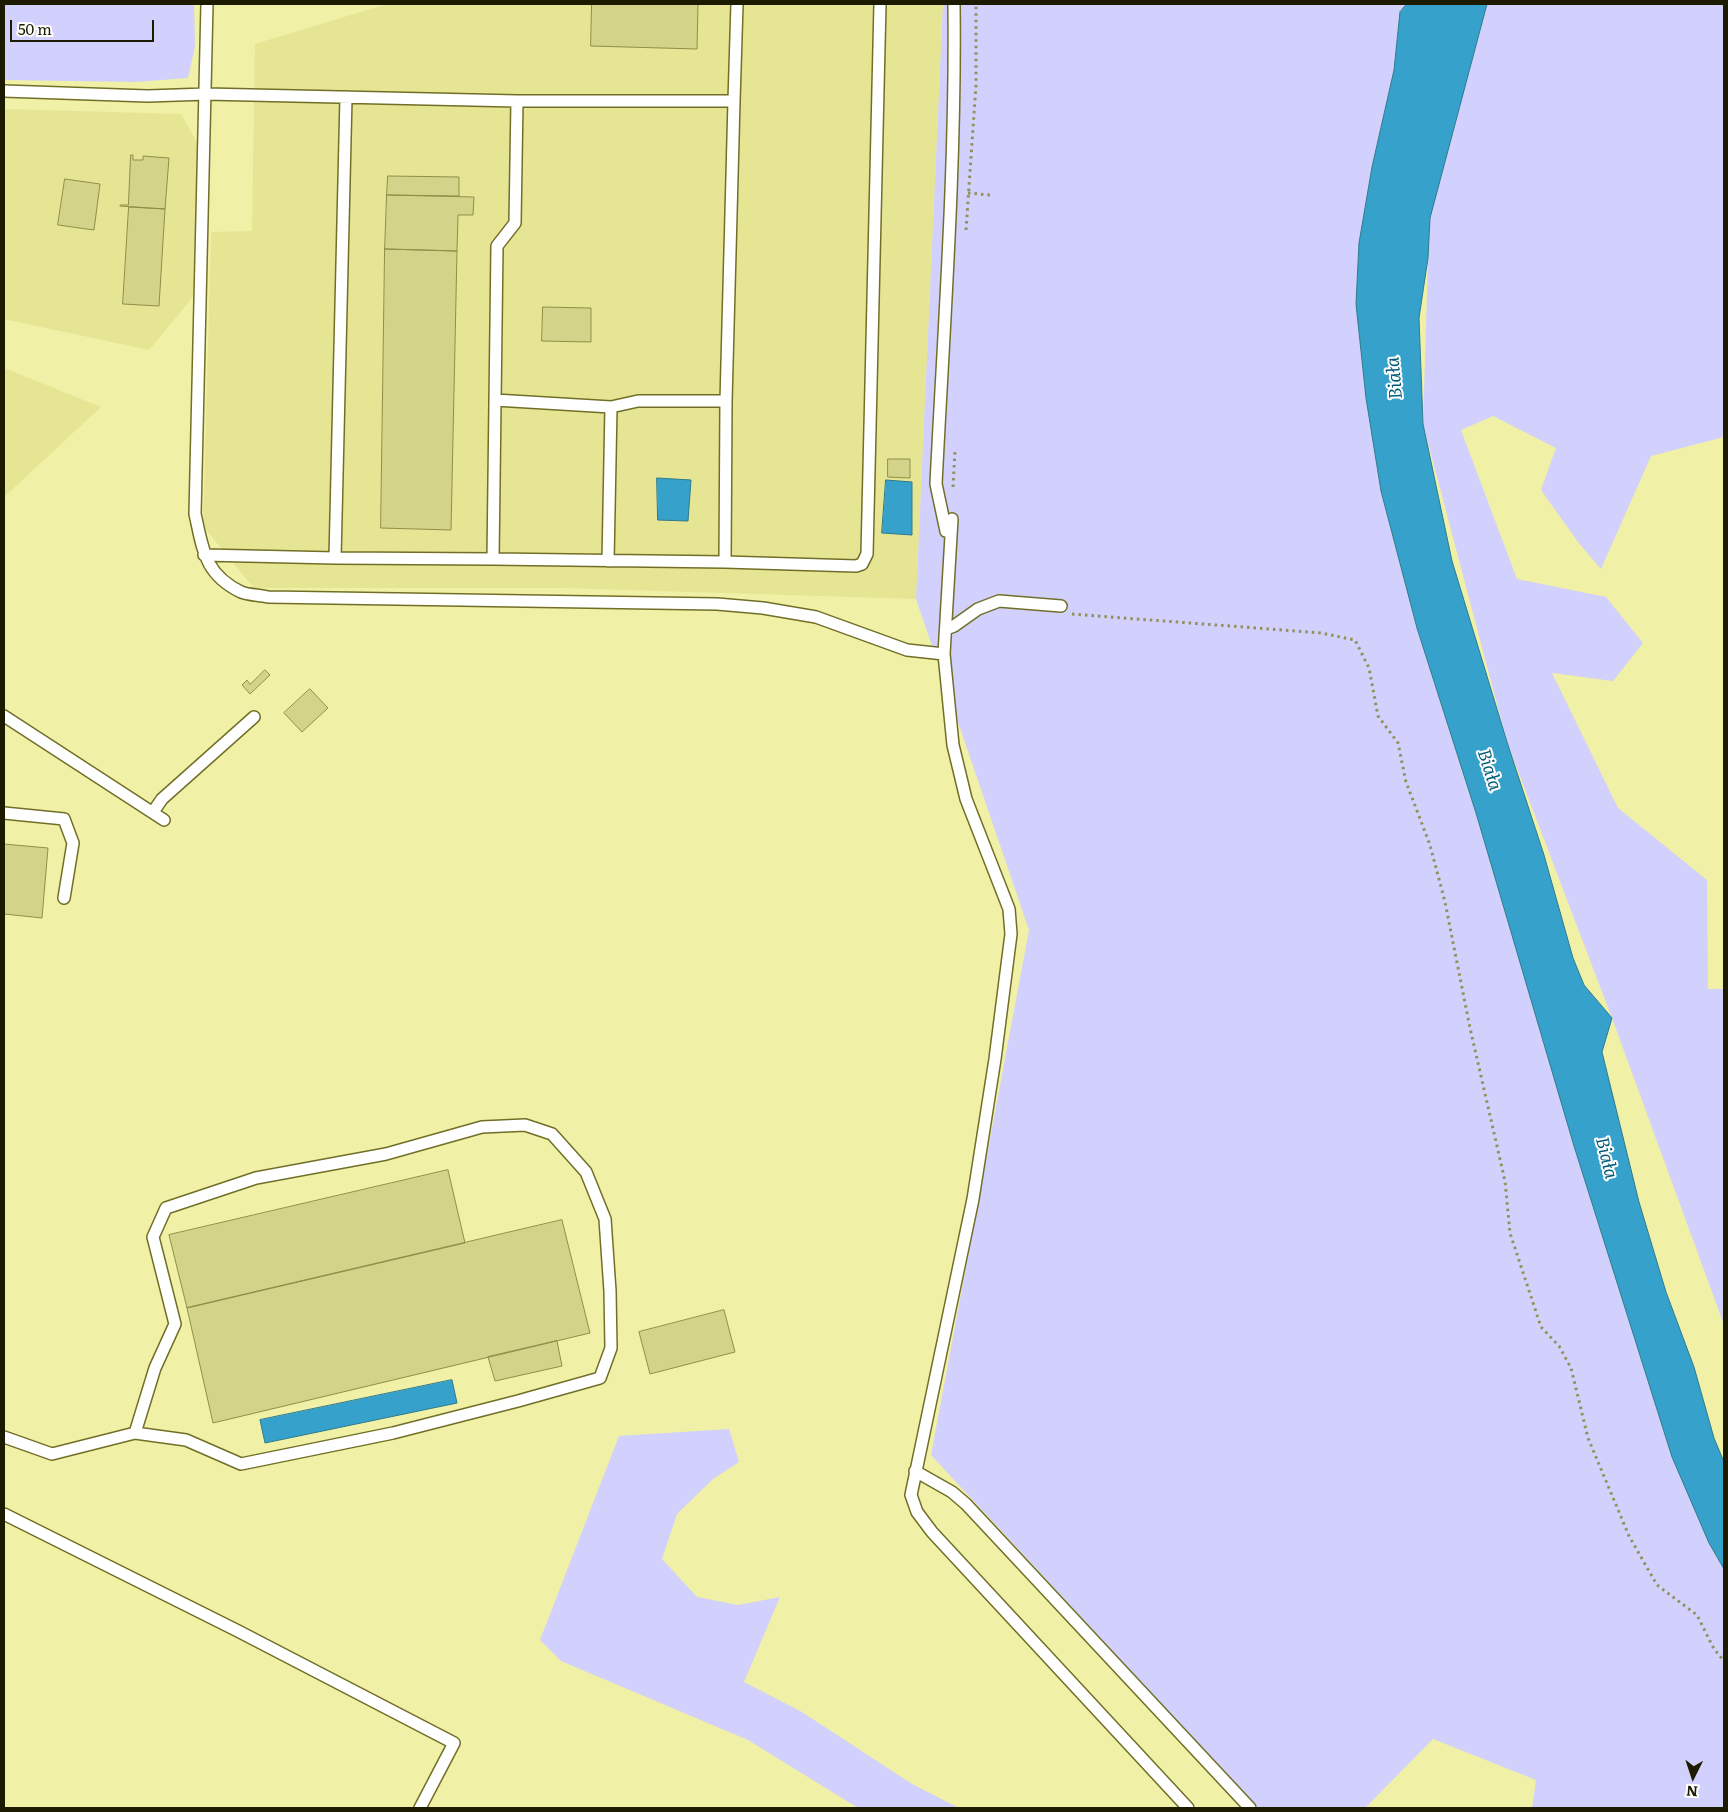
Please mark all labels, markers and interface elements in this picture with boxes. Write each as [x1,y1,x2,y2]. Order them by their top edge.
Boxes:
scale bar [12,10,156,42]
text: 50 m [18,17,52,40]
water label: Biała [1382,356,1408,400]
water label: Biała [1472,747,1506,793]
water label: Biała [1590,1135,1622,1181]
north arrow [1668,1752,1718,1802]
text: N [1685,1782,1699,1802]

